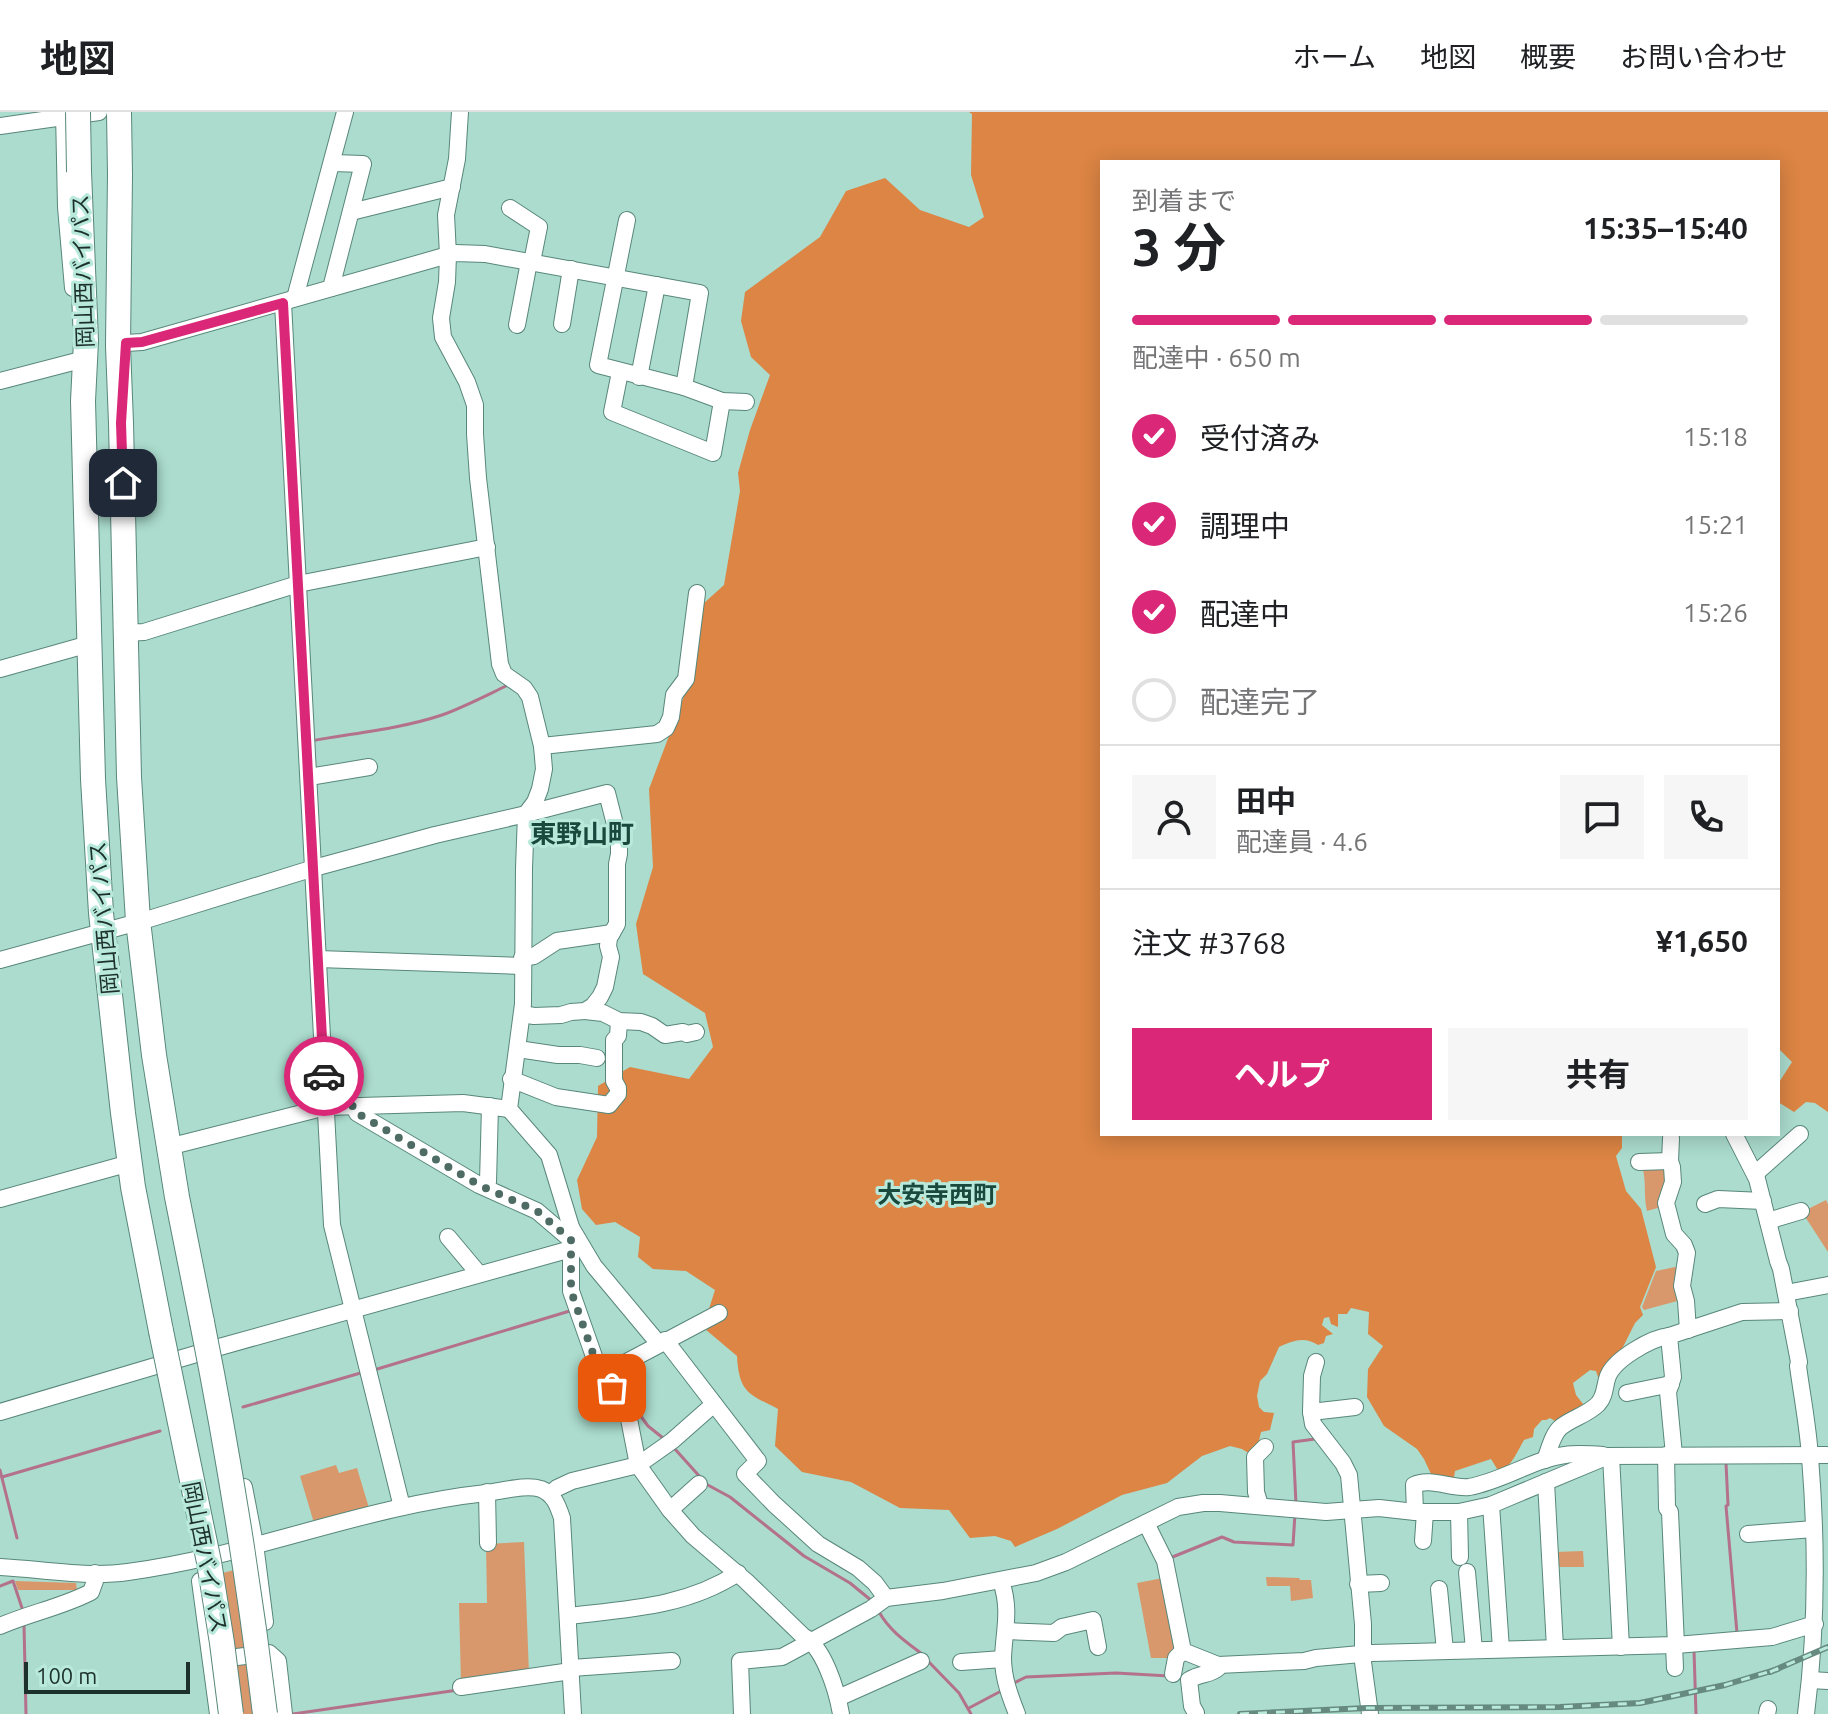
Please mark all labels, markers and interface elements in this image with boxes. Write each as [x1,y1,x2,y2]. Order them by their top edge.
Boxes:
text: 地図 [40,37,116,79]
text: ホーム [1293,41,1376,72]
text: 地図 [1420,41,1476,72]
text: 概要 [1520,41,1576,72]
text: お問い合わせ [1620,41,1788,72]
text: 到着まで [1132,186,1236,215]
street label: 岡山西バイパス [67,194,97,348]
text: 15:35–15:40 [1583,211,1748,245]
text: 3 分 [1132,218,1226,276]
text: 配達中 · 650 m [1132,343,1301,372]
icon: check [1132,414,1176,458]
text: 受付済み [1200,421,1320,455]
text: 15:18 [1683,422,1748,451]
pin [89,449,157,517]
icon: home [101,461,145,505]
icon: check [1132,502,1176,546]
text: 調理中 [1200,509,1290,543]
text: 15:21 [1683,510,1748,539]
icon: check [1132,590,1176,634]
text: 配達中 [1200,597,1290,631]
text: 15:26 [1683,598,1748,627]
text: 配達完了 [1200,685,1320,719]
button: person [1132,775,1216,859]
button: chat [1560,775,1644,859]
button: phone [1664,775,1748,859]
text: 田中 [1236,784,1296,818]
district label: 東野山町 [530,819,634,848]
text: 配達員 · 4.6 [1236,827,1368,856]
street label: 岡山西バイパス [84,840,122,996]
text: ¥1,650 [1656,924,1748,958]
text: 注文 #3768 [1132,926,1286,960]
button: ヘルプ [1132,1028,1432,1120]
button: 共有 [1448,1028,1748,1120]
courier [284,1036,364,1116]
icon: car [302,1054,346,1098]
district label: 大安寺西町 [877,1181,997,1208]
pin [578,1354,646,1422]
icon: bag [590,1366,634,1410]
street label: 岡山西バイパス [179,1479,233,1635]
scale bar [24,1658,190,1694]
text: 100 m [36,1663,97,1688]

